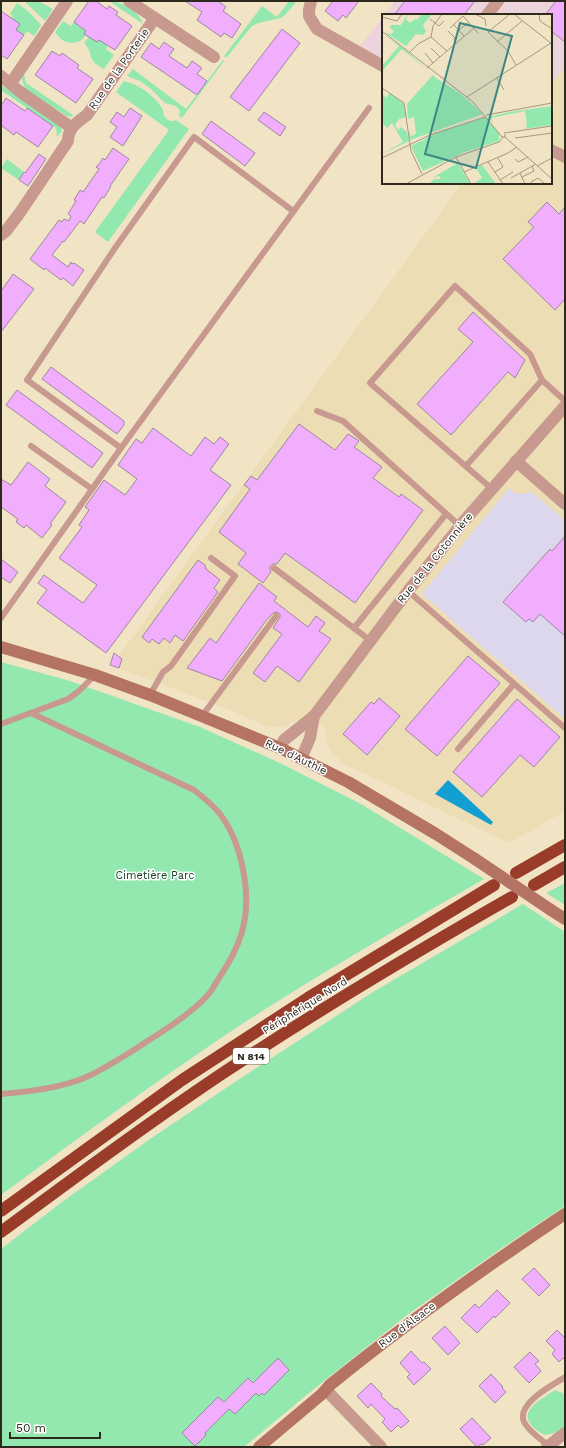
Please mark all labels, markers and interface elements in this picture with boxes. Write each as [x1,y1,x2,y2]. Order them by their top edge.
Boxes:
inset map [382,14,552,184]
street label: Rue de la Porterie [86,26,152,112]
street label: Rue de la Cotonnière [394,510,476,606]
street label: Rue d'Authie [263,736,329,778]
park label: Cimetière Parc [116,869,194,882]
street label: Périphérique Nord [260,975,350,1037]
road number: N 814 [233,1048,269,1064]
street label: Rue d'Alsace [376,1299,438,1351]
scale bar [10,1414,100,1440]
text: 50 m [16,1421,46,1435]

